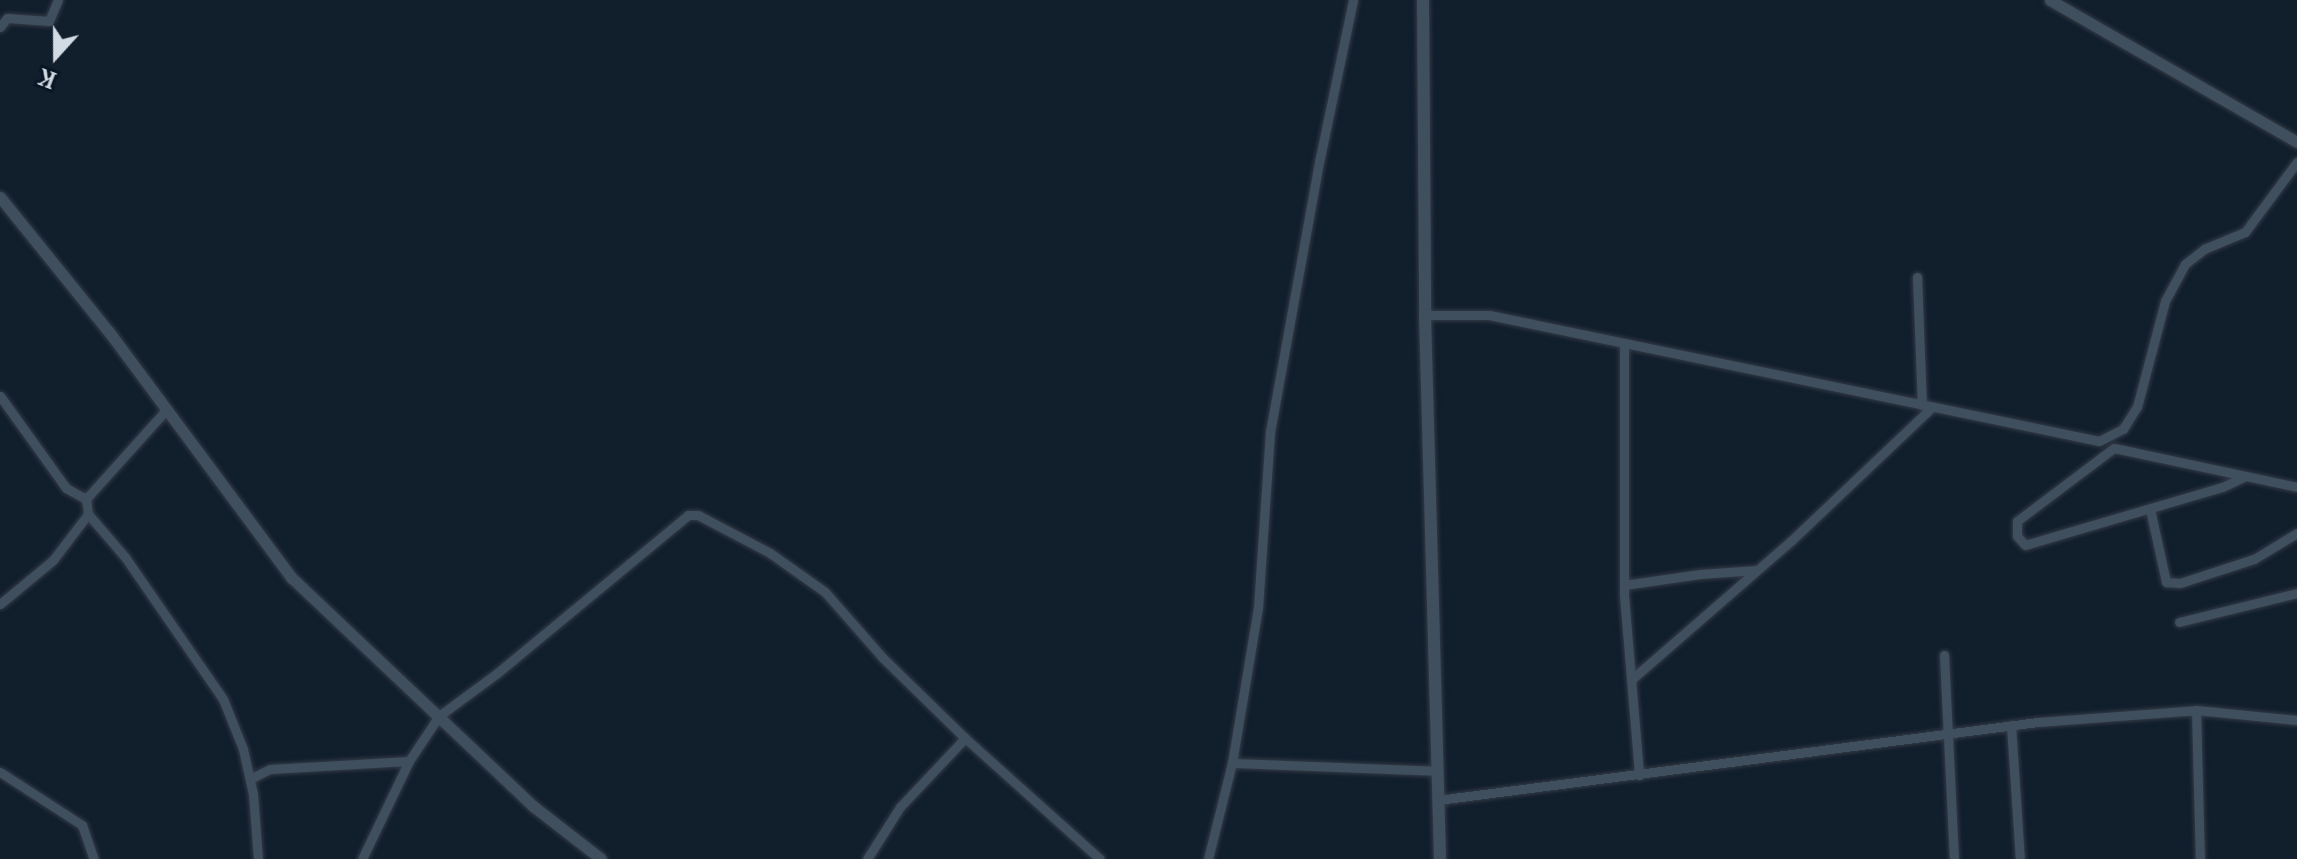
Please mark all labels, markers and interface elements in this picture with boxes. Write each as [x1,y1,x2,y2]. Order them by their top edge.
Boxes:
north arrow [16,16,96,96]
text: K [35,62,60,94]

